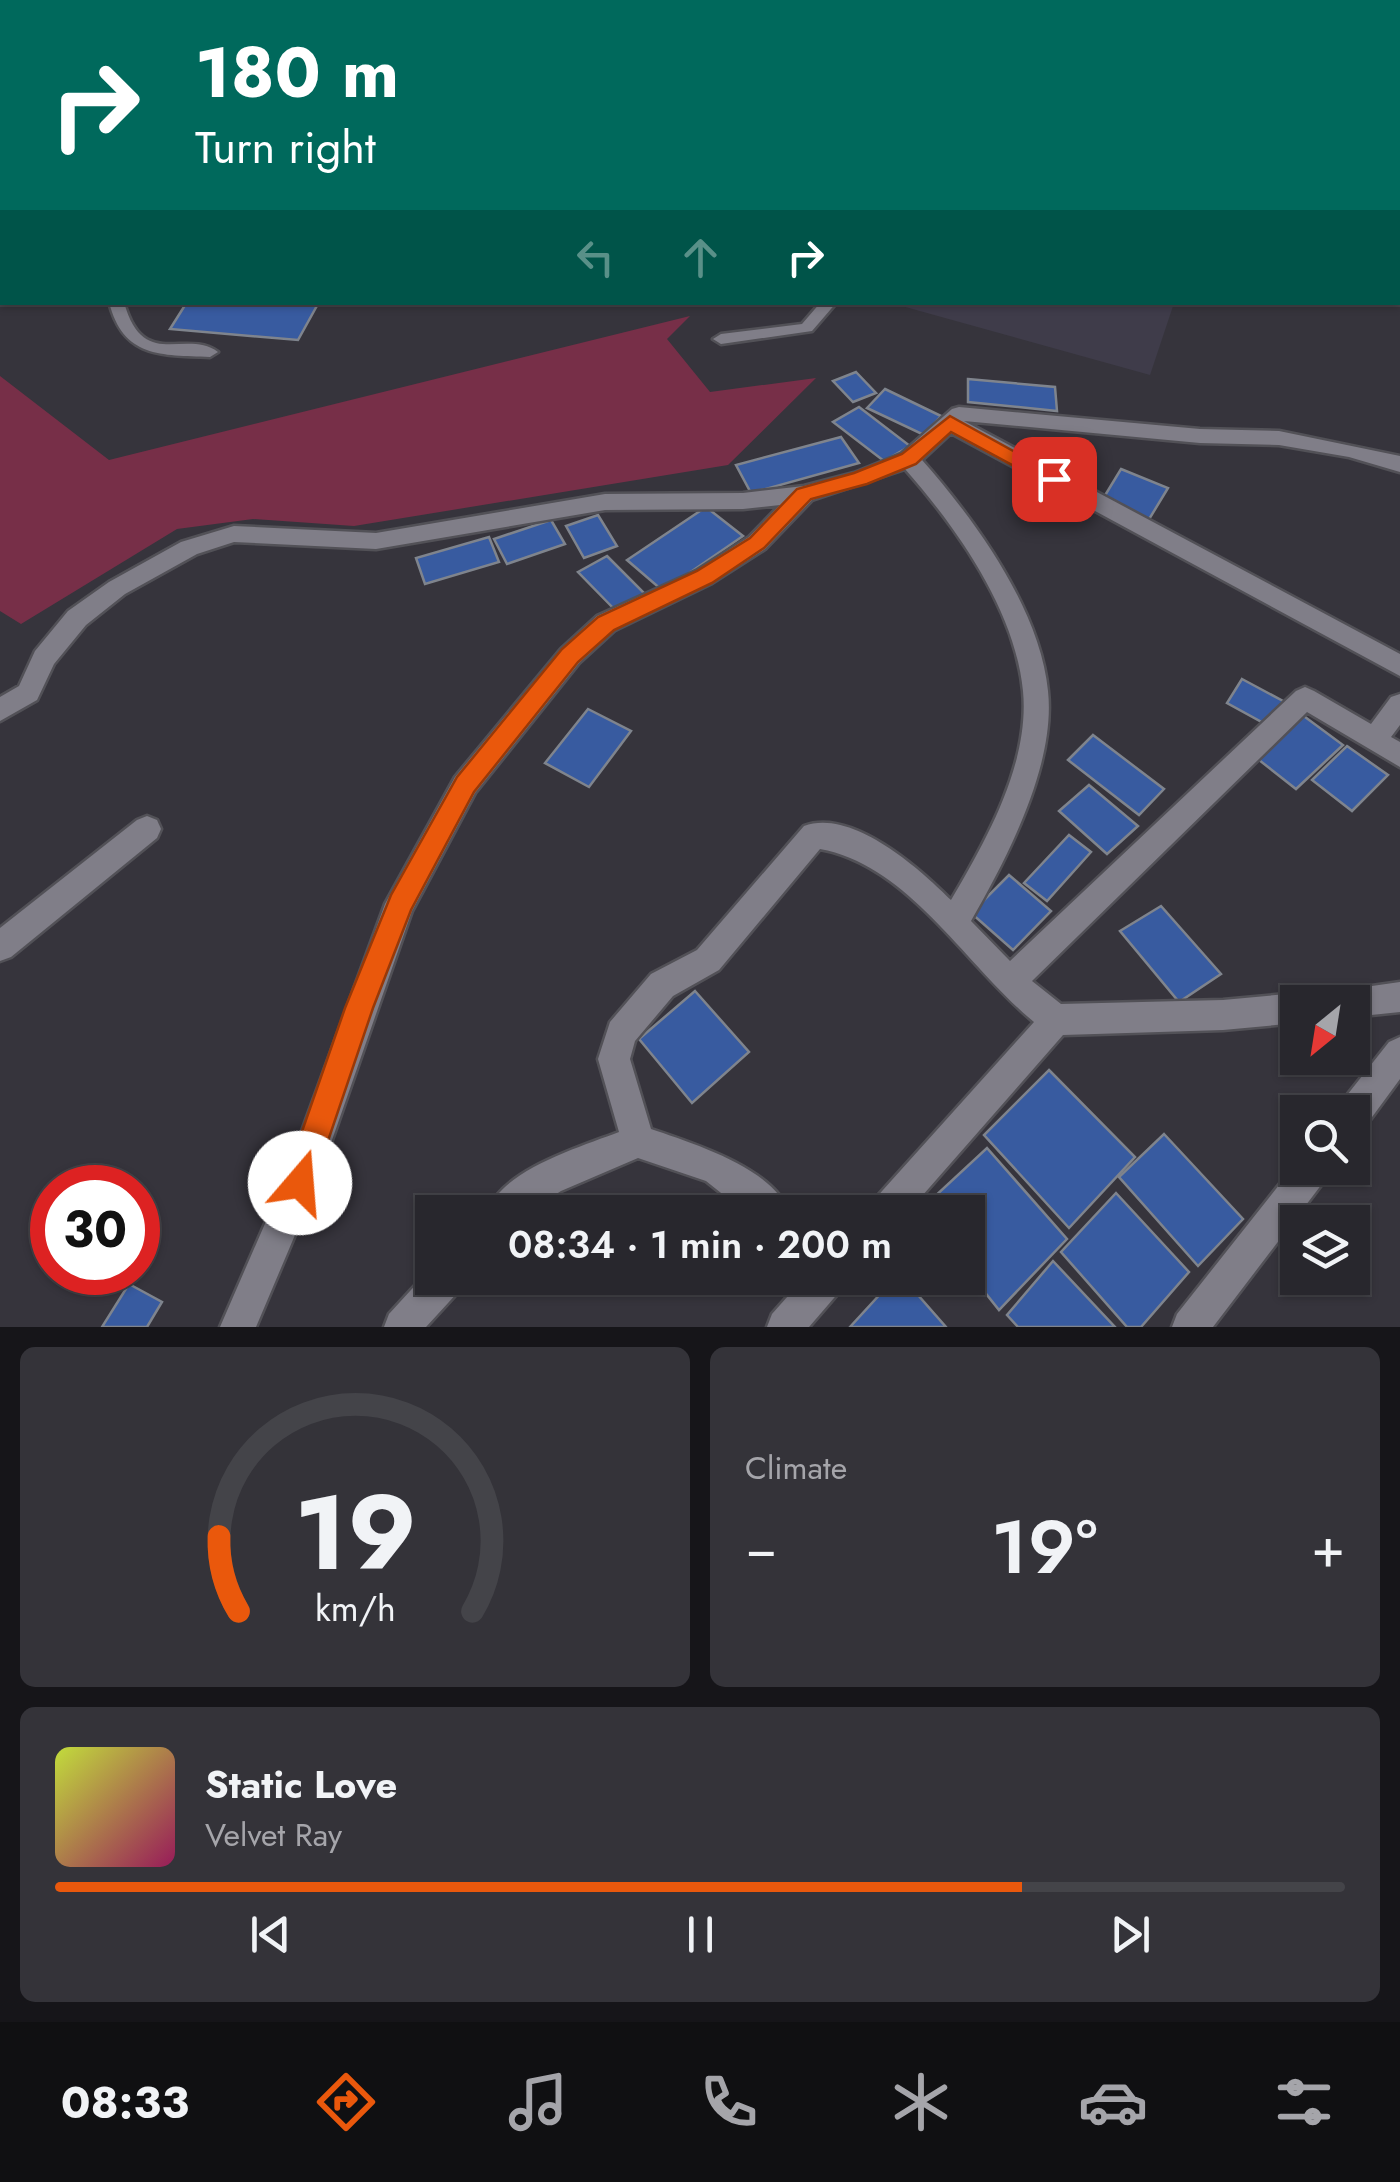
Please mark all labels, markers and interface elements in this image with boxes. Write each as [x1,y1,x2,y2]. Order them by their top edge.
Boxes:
text: 180 m [195,22,399,123]
icon: right [30,40,160,170]
text: Turn right [195,115,376,180]
icon: left [568,230,623,285]
icon: ahead [673,230,728,285]
icon: right [778,230,833,285]
pin [1012,437,1097,522]
icon: arrive [1027,452,1082,507]
north arrow [1280,985,1370,1075]
map controls [1280,985,1370,1295]
button: search [1280,1095,1370,1185]
position arrow [248,1131,352,1235]
speed limit sign: 30 [30,1165,160,1295]
button: layers [1280,1205,1370,1295]
text: 08:34 · 1 min · 200 m [508,1217,892,1272]
text: Climate [745,1445,847,1491]
text: 19 [294,1458,416,1608]
text: 19° [991,1493,1098,1601]
text: − [745,1508,777,1588]
text: + [1311,1508,1345,1588]
text: km/h [315,1583,395,1634]
text: Static Love [205,1757,397,1812]
text: Velvet Ray [205,1812,342,1858]
icon: previous [243,1907,298,1962]
icon: pause [673,1907,728,1962]
icon: next [1103,1907,1158,1962]
icon: directions [311,2067,381,2137]
icon: music [503,2067,573,2137]
icon: phone [694,2067,764,2137]
icon: climate [886,2067,956,2137]
icon: car [1078,2067,1148,2137]
icon: filters [1269,2067,1339,2137]
text: 08:33 [61,2070,189,2135]

